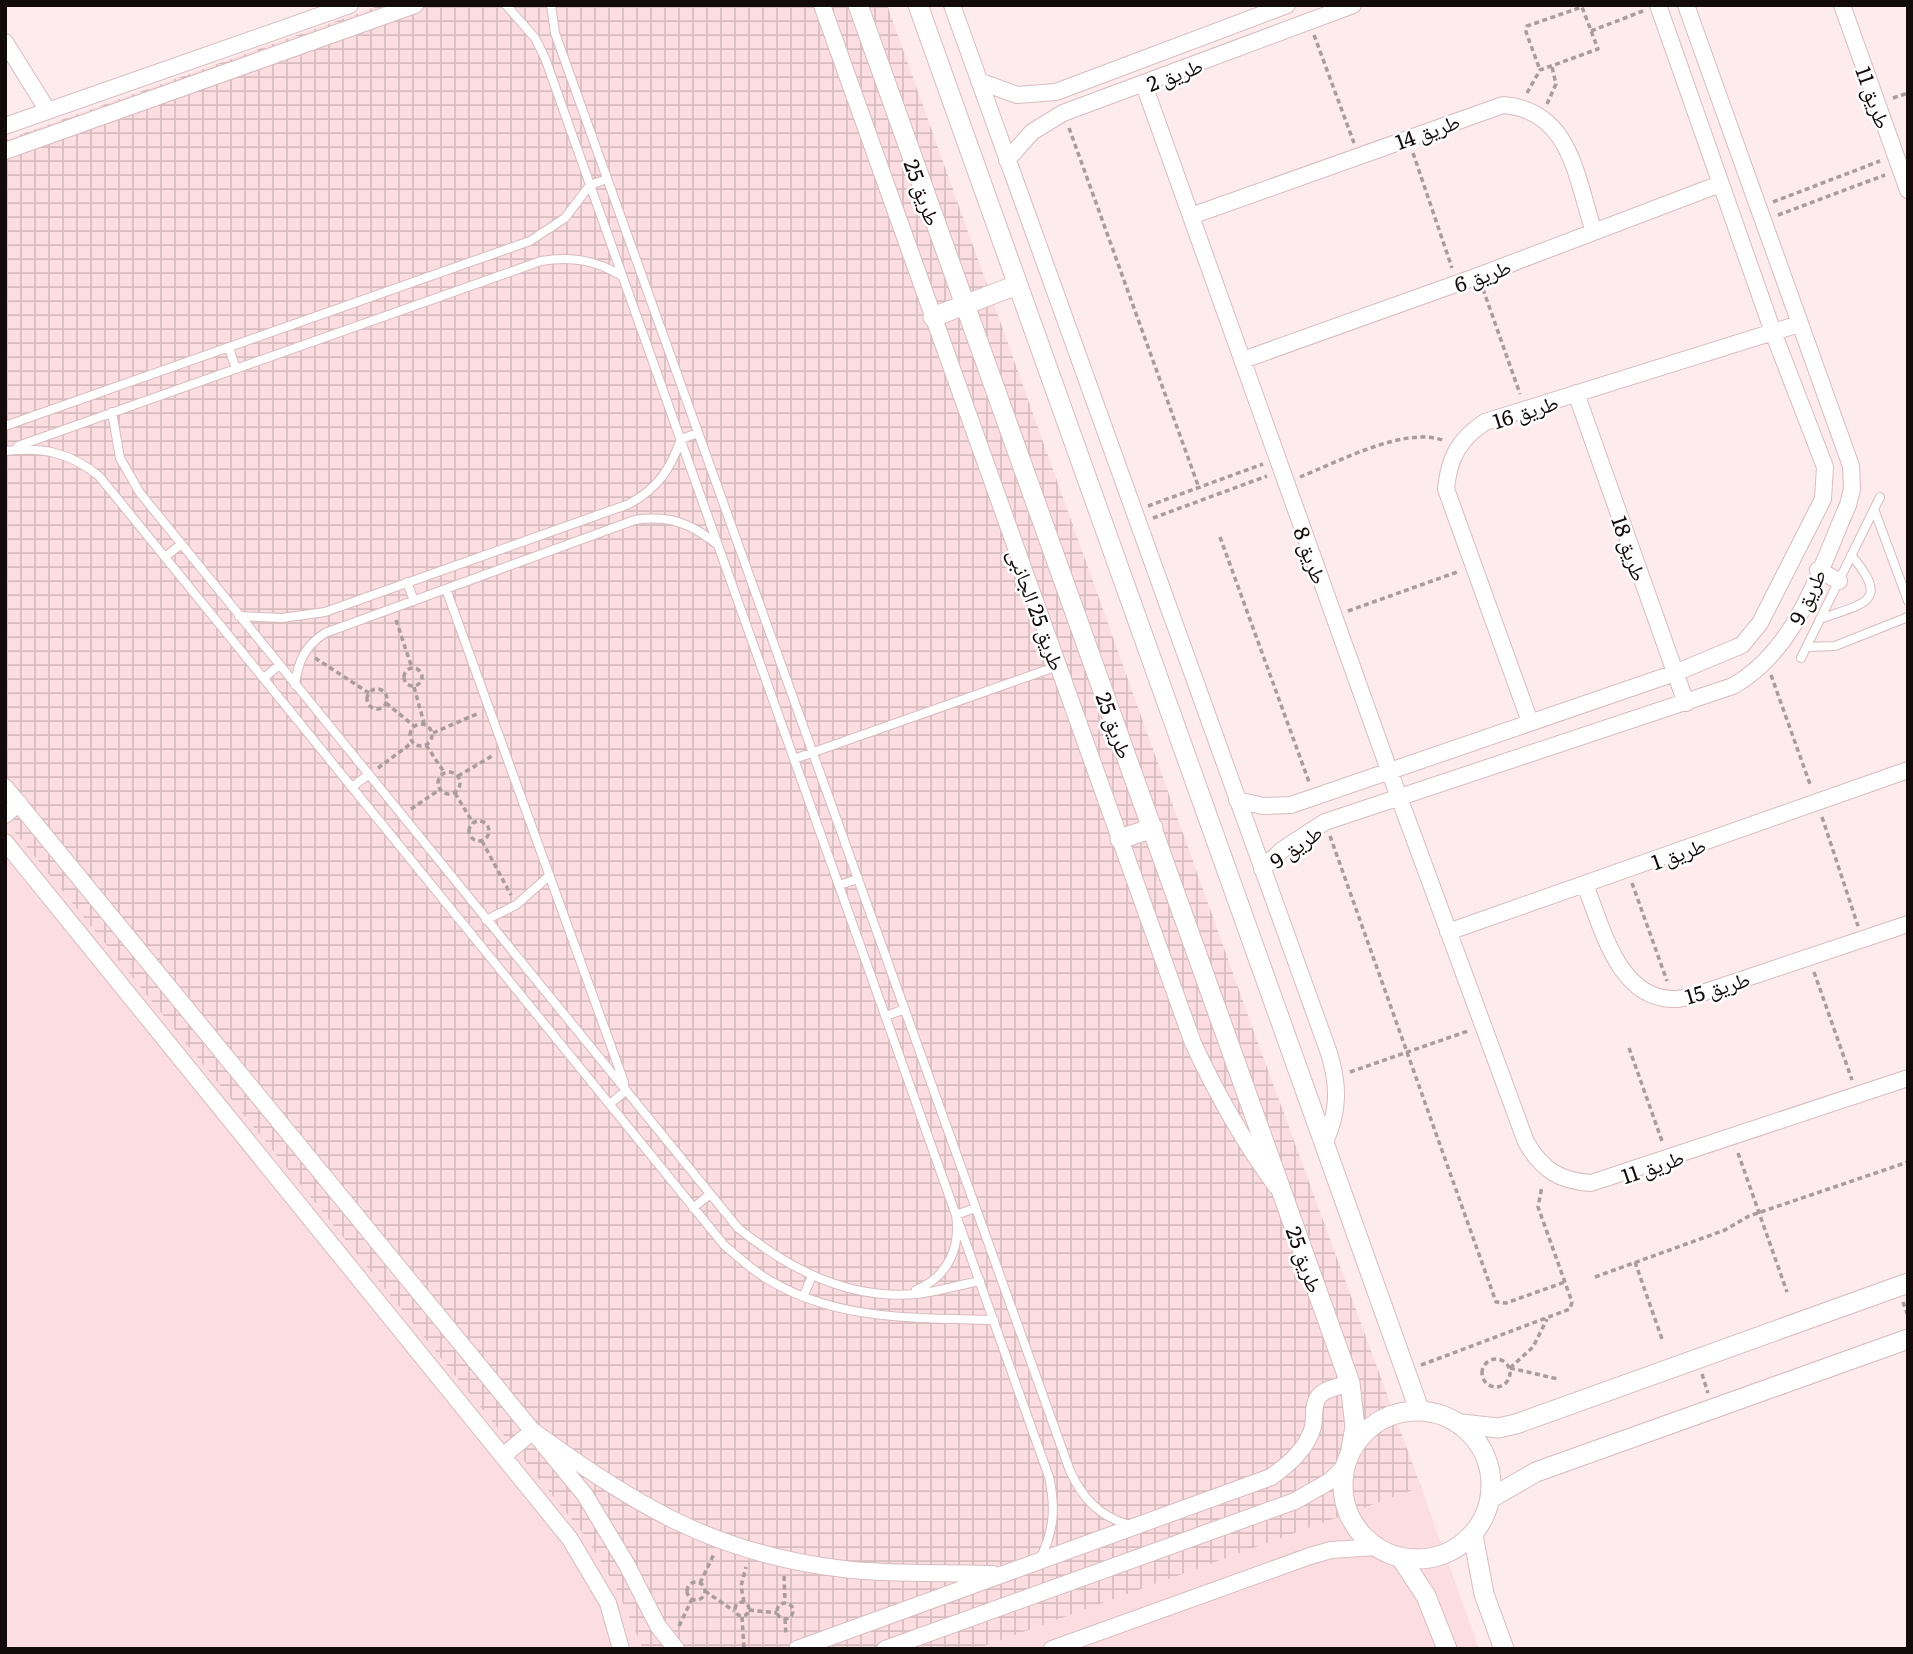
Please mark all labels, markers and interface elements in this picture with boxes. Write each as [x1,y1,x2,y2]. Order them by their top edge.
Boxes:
street label: طريق 2 [1141,48,1207,98]
street label: طريق 11 [1849,61,1901,133]
street label: طريق 14 [1390,104,1464,156]
street label: طريق 25 [898,154,950,230]
street label: طريق 6 [1449,249,1515,299]
street label: طريق 16 [1488,385,1562,435]
street label: طريق 18 [1605,511,1657,585]
street label: طريق 8 [1287,522,1337,588]
street label: طريق 25 الجانبى [1002,544,1074,674]
street label: طريق 9 [1780,563,1832,629]
street label: طريق 25 [1090,687,1142,763]
street label: طريق 9 [1262,815,1328,875]
street label: طريق 1 [1646,828,1710,876]
street label: طريق 15 [1681,961,1753,1011]
street label: طريق 11 [1617,1140,1687,1190]
street label: طريق 25 [1280,1221,1332,1297]

